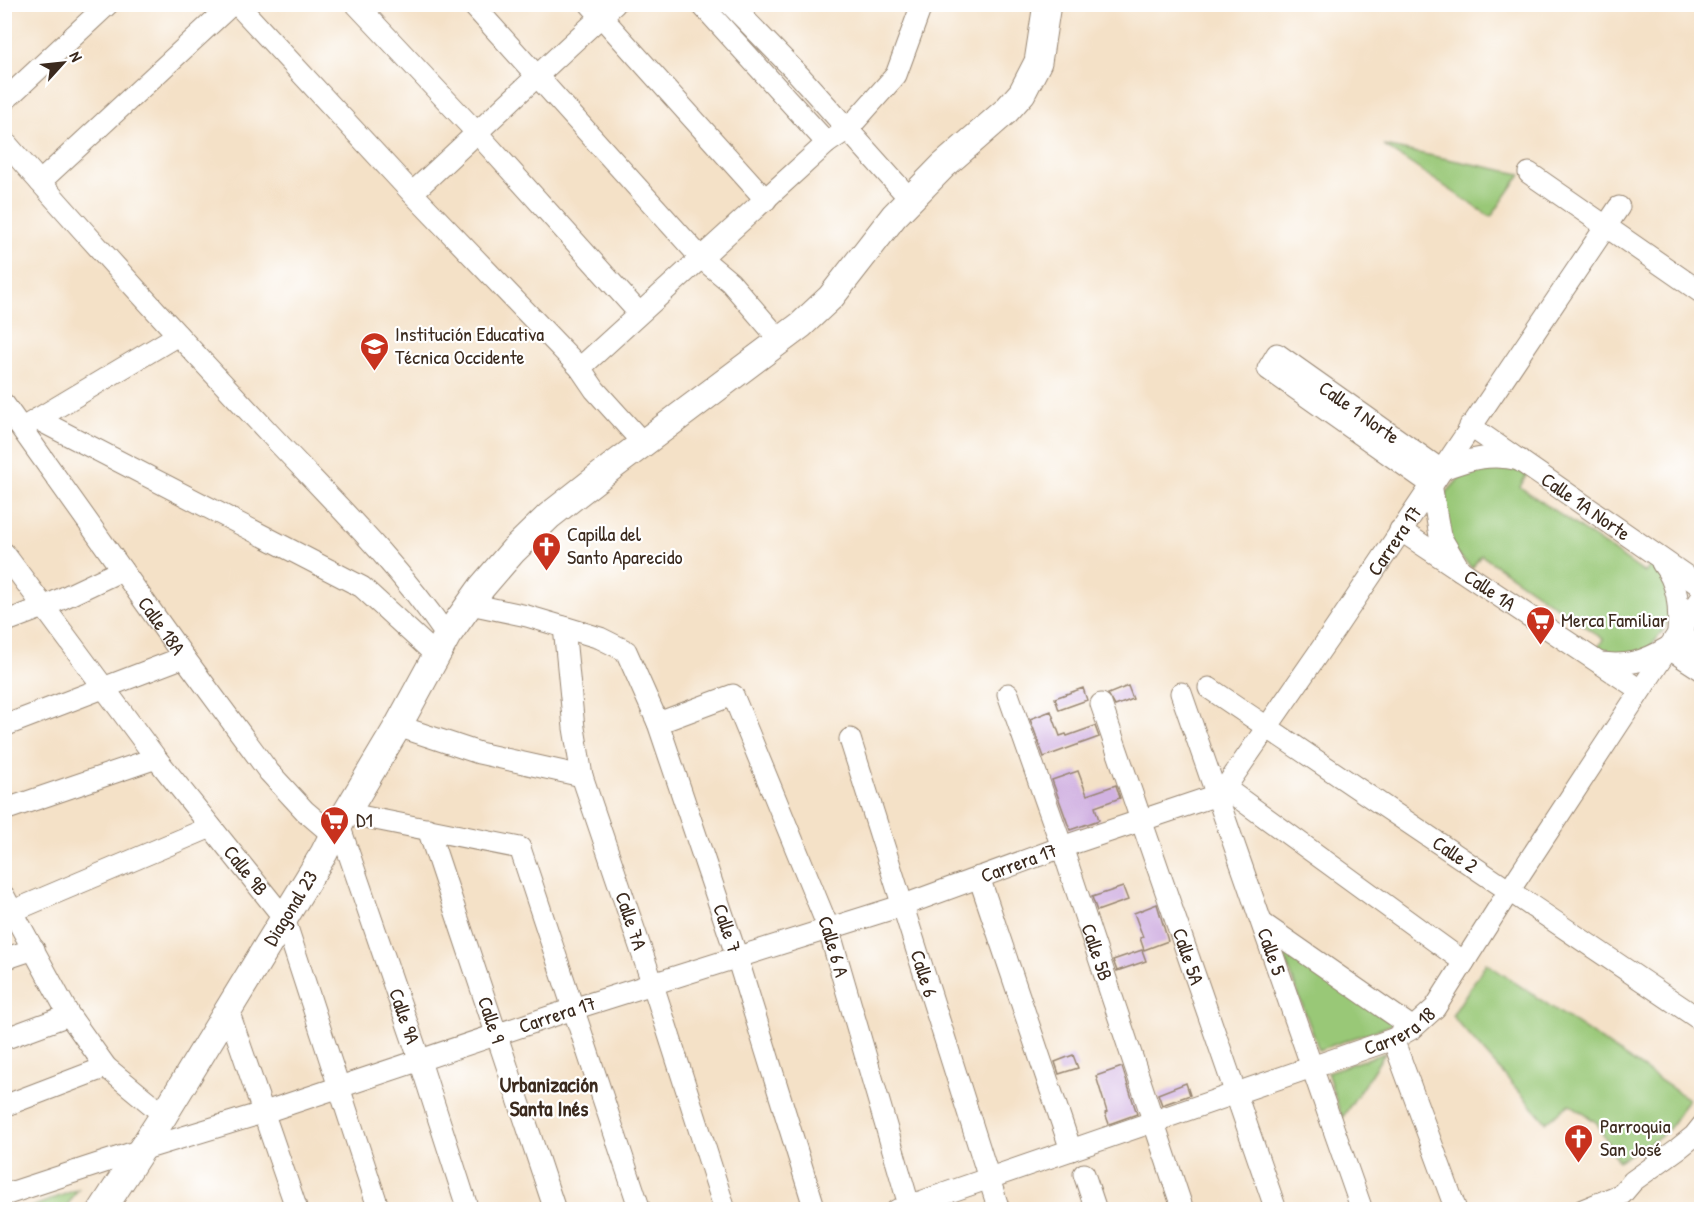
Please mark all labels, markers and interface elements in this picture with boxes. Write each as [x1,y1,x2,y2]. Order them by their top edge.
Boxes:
north arrow [33,33,93,93]
text: N [65,47,88,65]
place label: Institución Educativa Técnica Occidente [395,320,544,370]
school or university icon: Institución Educativa Técnica Occidente [358,330,390,372]
street label: Calle 1 Norte [1314,374,1405,450]
street label: Calle 1A Norte [1536,466,1636,546]
street label: Carrera 17 [1361,500,1428,581]
place label: Capilla del Santo Aparecido [567,520,683,570]
church icon: Capilla del Santo Aparecido [530,530,562,572]
street label: Calle 1A [1459,562,1522,617]
street label: Calle 18A [132,591,192,660]
supermarket icon: Merca Familiar [1524,604,1556,646]
place label: Merca Familiar [1561,606,1668,633]
supermarket icon: D1 [319,804,351,846]
place label: D1 [356,806,373,833]
street label: Calle 2 [1427,829,1484,879]
street label: Carrera 17 [977,836,1061,889]
street label: Calle 9B [218,839,275,901]
street label: Diagonal 23 [257,865,323,951]
street label: Calle 7A [609,888,654,953]
street label: Calle 7 [707,900,749,956]
street label: Calle 6 A [812,912,856,980]
street label: Calle 5B [1075,920,1120,984]
street label: Calle 5A [1166,924,1211,988]
street label: Calle 5 [1251,924,1293,979]
street label: Calle 6 [905,946,945,1000]
street label: Calle 9A [383,984,427,1048]
street label: Carrera 17 [515,989,599,1039]
street label: Calle 9 [472,993,512,1046]
street label: Carrera 18 [1360,1000,1441,1061]
district label: Urbanización Santa Inés [500,1070,598,1123]
place label: Parroquia San José [1600,1112,1671,1162]
church icon: Parroquia San José [1563,1122,1595,1164]

